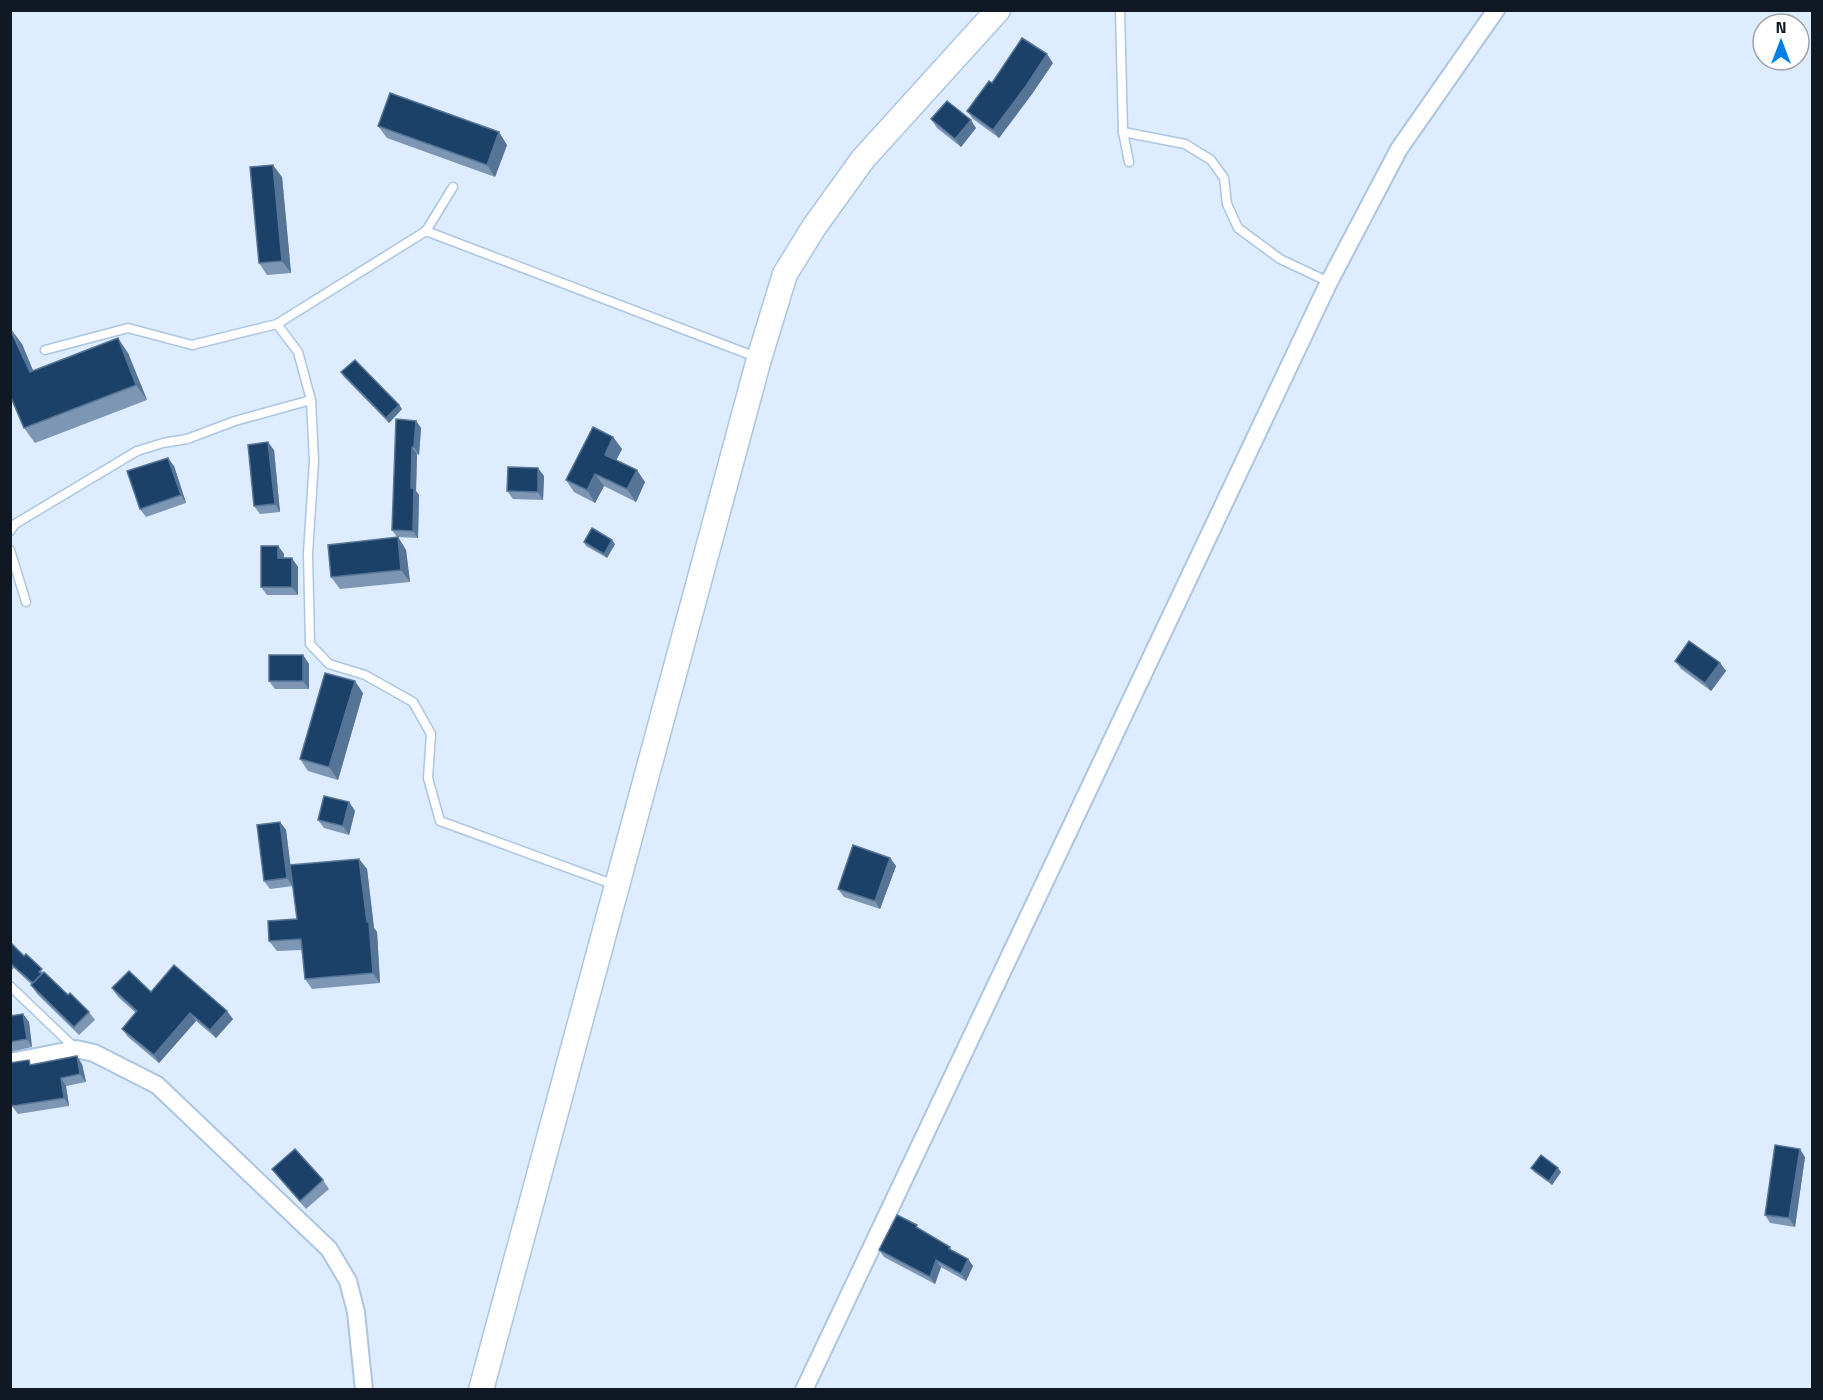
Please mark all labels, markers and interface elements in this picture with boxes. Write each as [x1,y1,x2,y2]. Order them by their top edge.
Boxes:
north arrow [1751,12,1811,72]
text: N [1775,15,1787,39]

